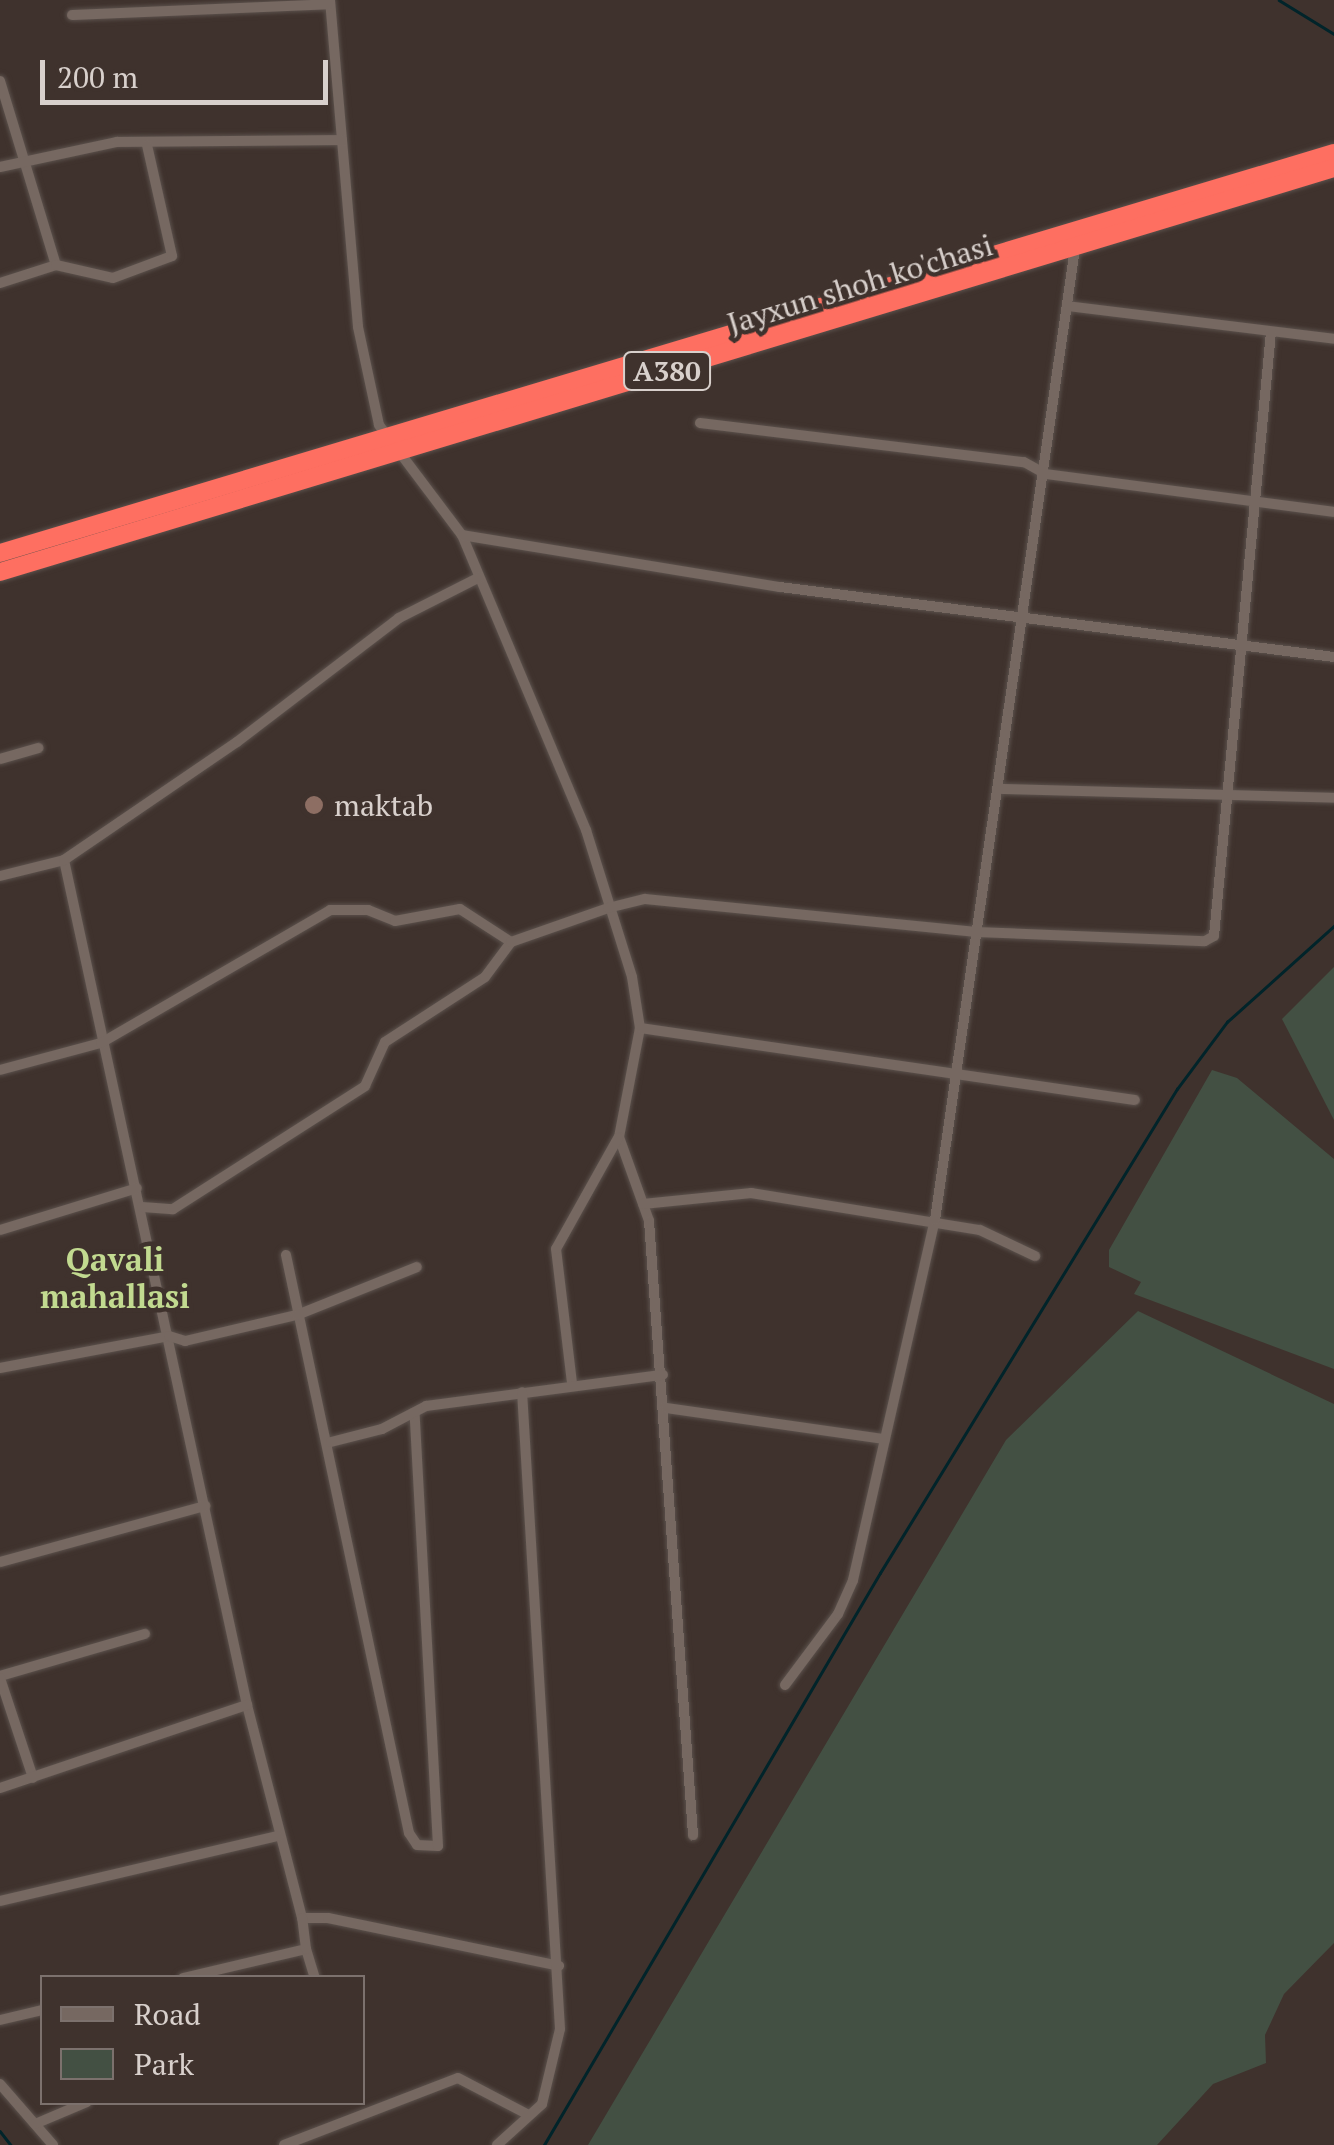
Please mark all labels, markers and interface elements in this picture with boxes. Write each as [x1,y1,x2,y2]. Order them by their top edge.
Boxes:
scale bar [45,40,332,102]
text: 200 m [57,57,138,97]
street label: Jayxun shoh ko'chasi [723,227,997,341]
road number: A380 [622,348,712,394]
place label: maktab [334,787,433,823]
marker: maktab [303,794,325,816]
district label: Qavali mahallasi [40,1241,190,1316]
legend [40,1975,365,2105]
text: Road [134,1994,201,2034]
text: Park [134,2044,194,2084]

